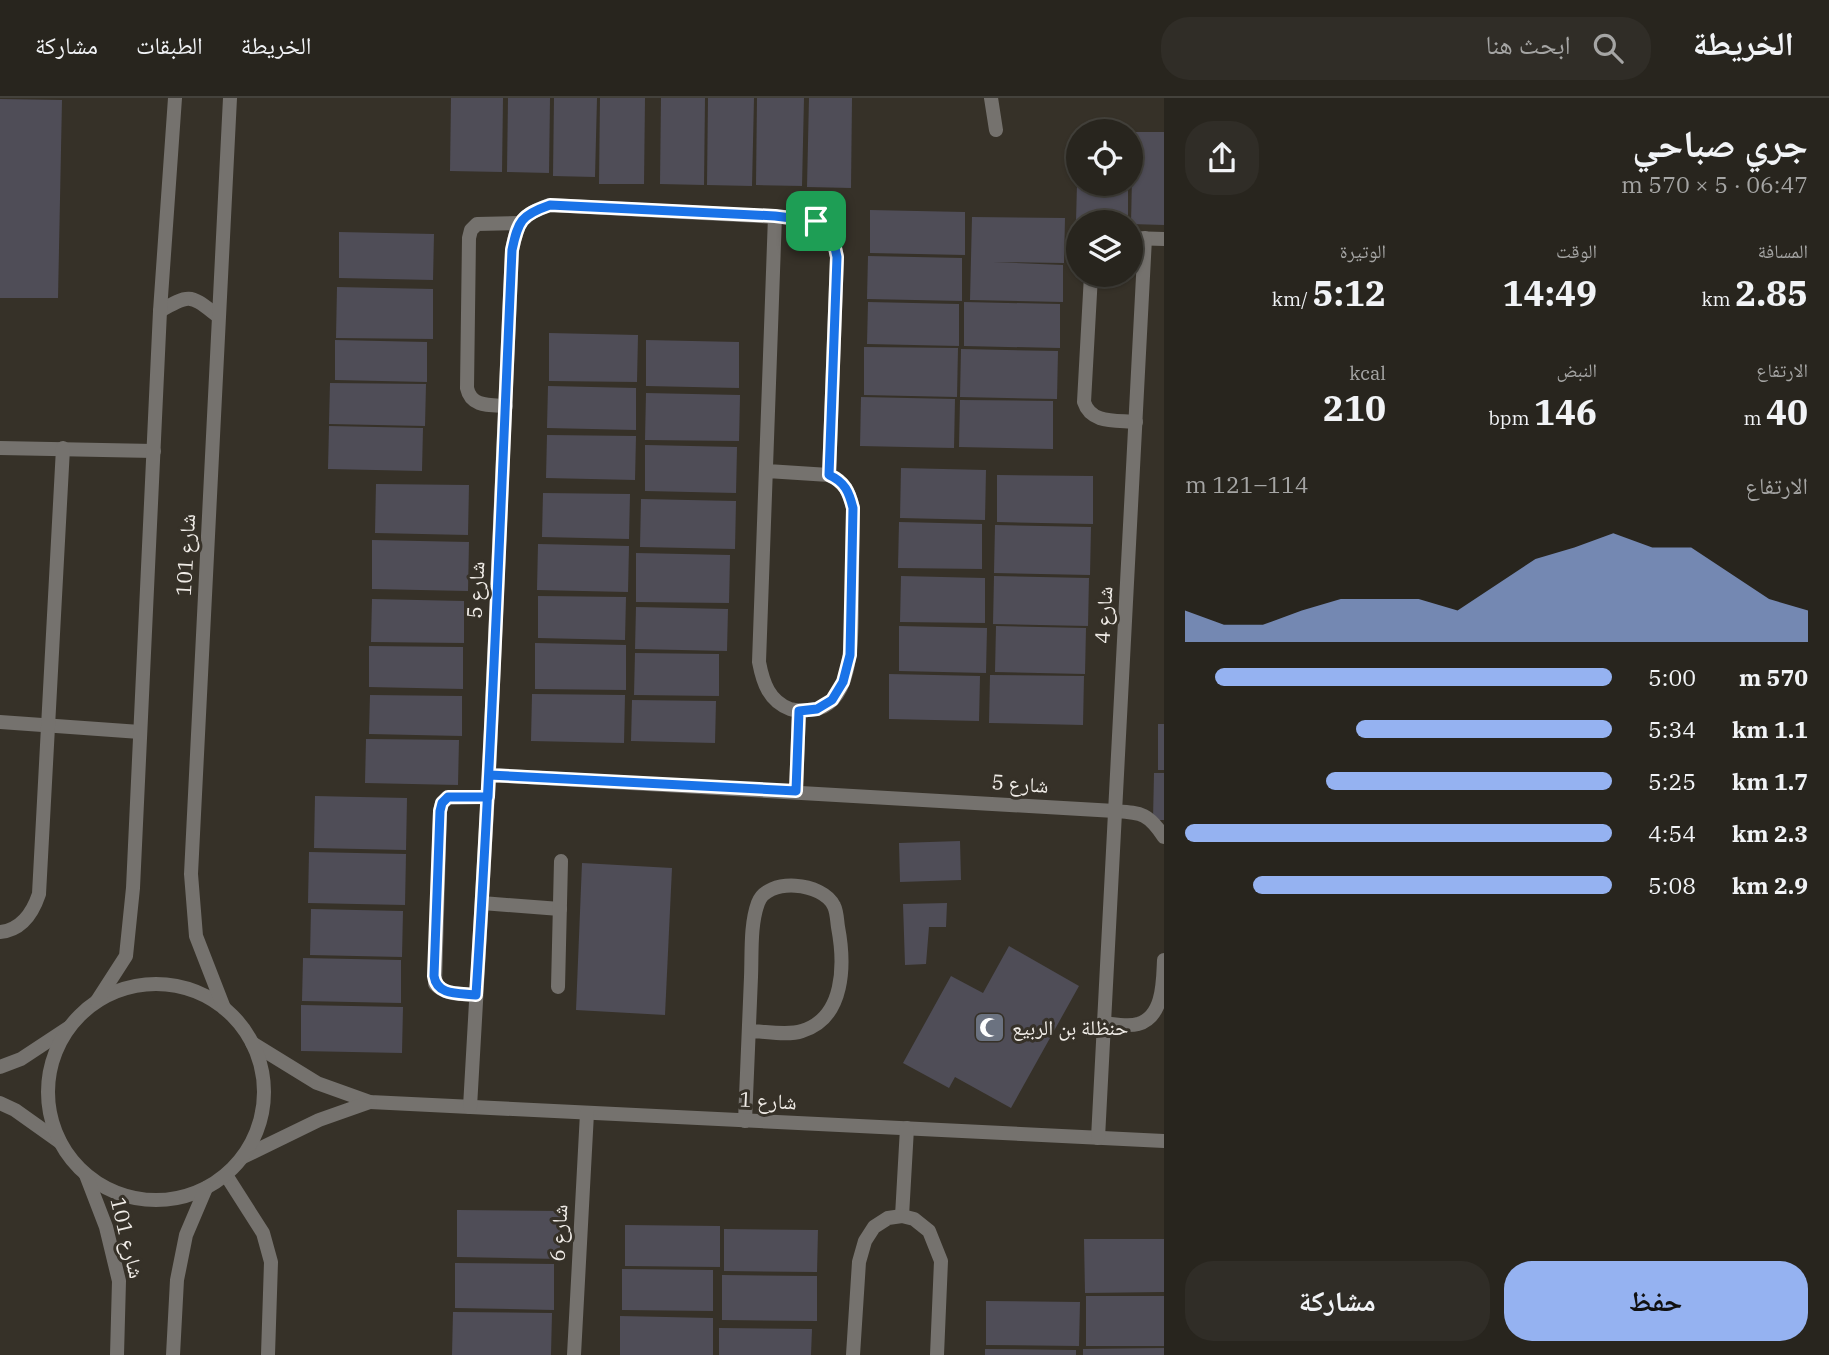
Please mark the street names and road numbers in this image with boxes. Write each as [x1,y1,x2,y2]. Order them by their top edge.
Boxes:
street label: شارع 101 [169,513,201,597]
street label: شارع 5 [460,561,490,619]
street label: شارع 4 [1088,586,1118,644]
street label: شارع 5 [990,767,1050,799]
street label: شارع 1 [739,1085,797,1115]
street label: شارع 101 [104,1194,152,1281]
street label: شارع 6 [543,1204,573,1262]

